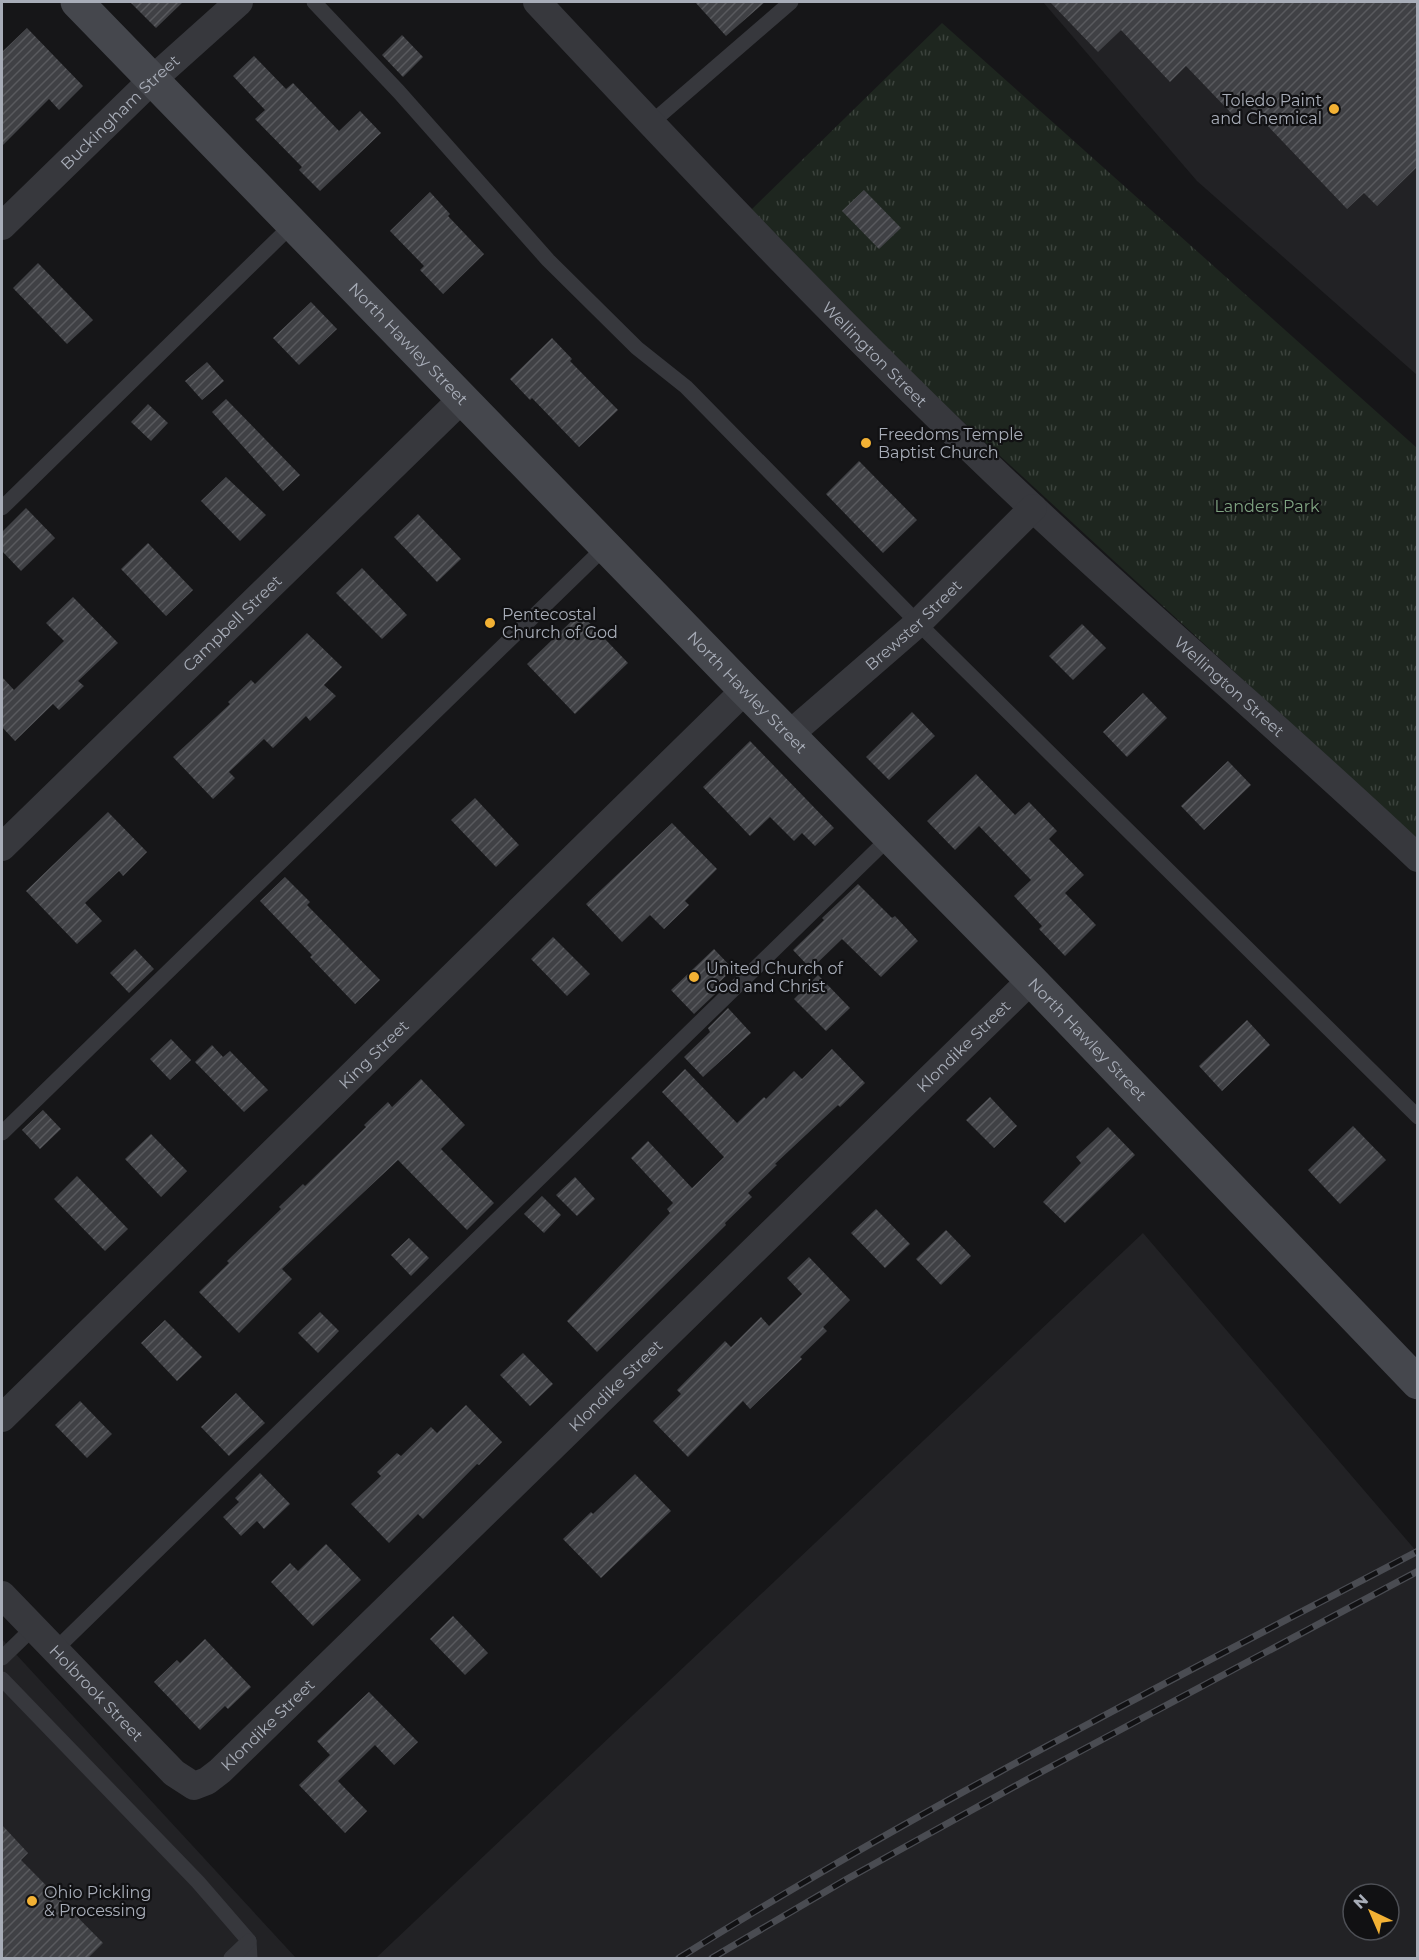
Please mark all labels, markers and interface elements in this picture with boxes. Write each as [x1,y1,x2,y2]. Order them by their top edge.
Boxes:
street label: Buckingham Street [57,51,184,174]
place label: Toledo Paint and Chemical [1211,91,1322,128]
marker: Toledo Paint and Chemical [1327,102,1341,116]
street label: North Hawley Street [345,279,472,409]
street label: Wellington Street [818,298,931,411]
place label: Freedoms Temple Baptist Church [878,425,1023,462]
marker: Freedoms Temple Baptist Church [859,436,873,450]
park label: Landers Park [1214,497,1320,516]
street label: Campbell Street [179,571,286,676]
street label: Brewster Street [861,576,966,675]
place label: Pentecostal Church of God [502,605,618,642]
marker: Pentecostal Church of God [483,616,497,630]
street label: North Hawley Street [683,628,811,758]
street label: Wellington Street [1170,633,1288,741]
place label: United Church of God and Christ [706,959,844,996]
marker: United Church of God and Christ [687,970,701,984]
street label: North Hawley Street [1024,974,1151,1105]
street label: Klondike Street [913,996,1015,1096]
street label: King Street [335,1016,413,1093]
street label: Klondike Street [565,1336,667,1436]
street label: Holbrook Street [45,1641,147,1746]
street label: Klondike Street [217,1675,319,1775]
north arrow [1341,1882,1401,1942]
place label: Ohio Pickling & Processing [44,1883,151,1920]
text: N [1350,1890,1372,1913]
marker: Ohio Pickling & Processing [25,1894,39,1908]

